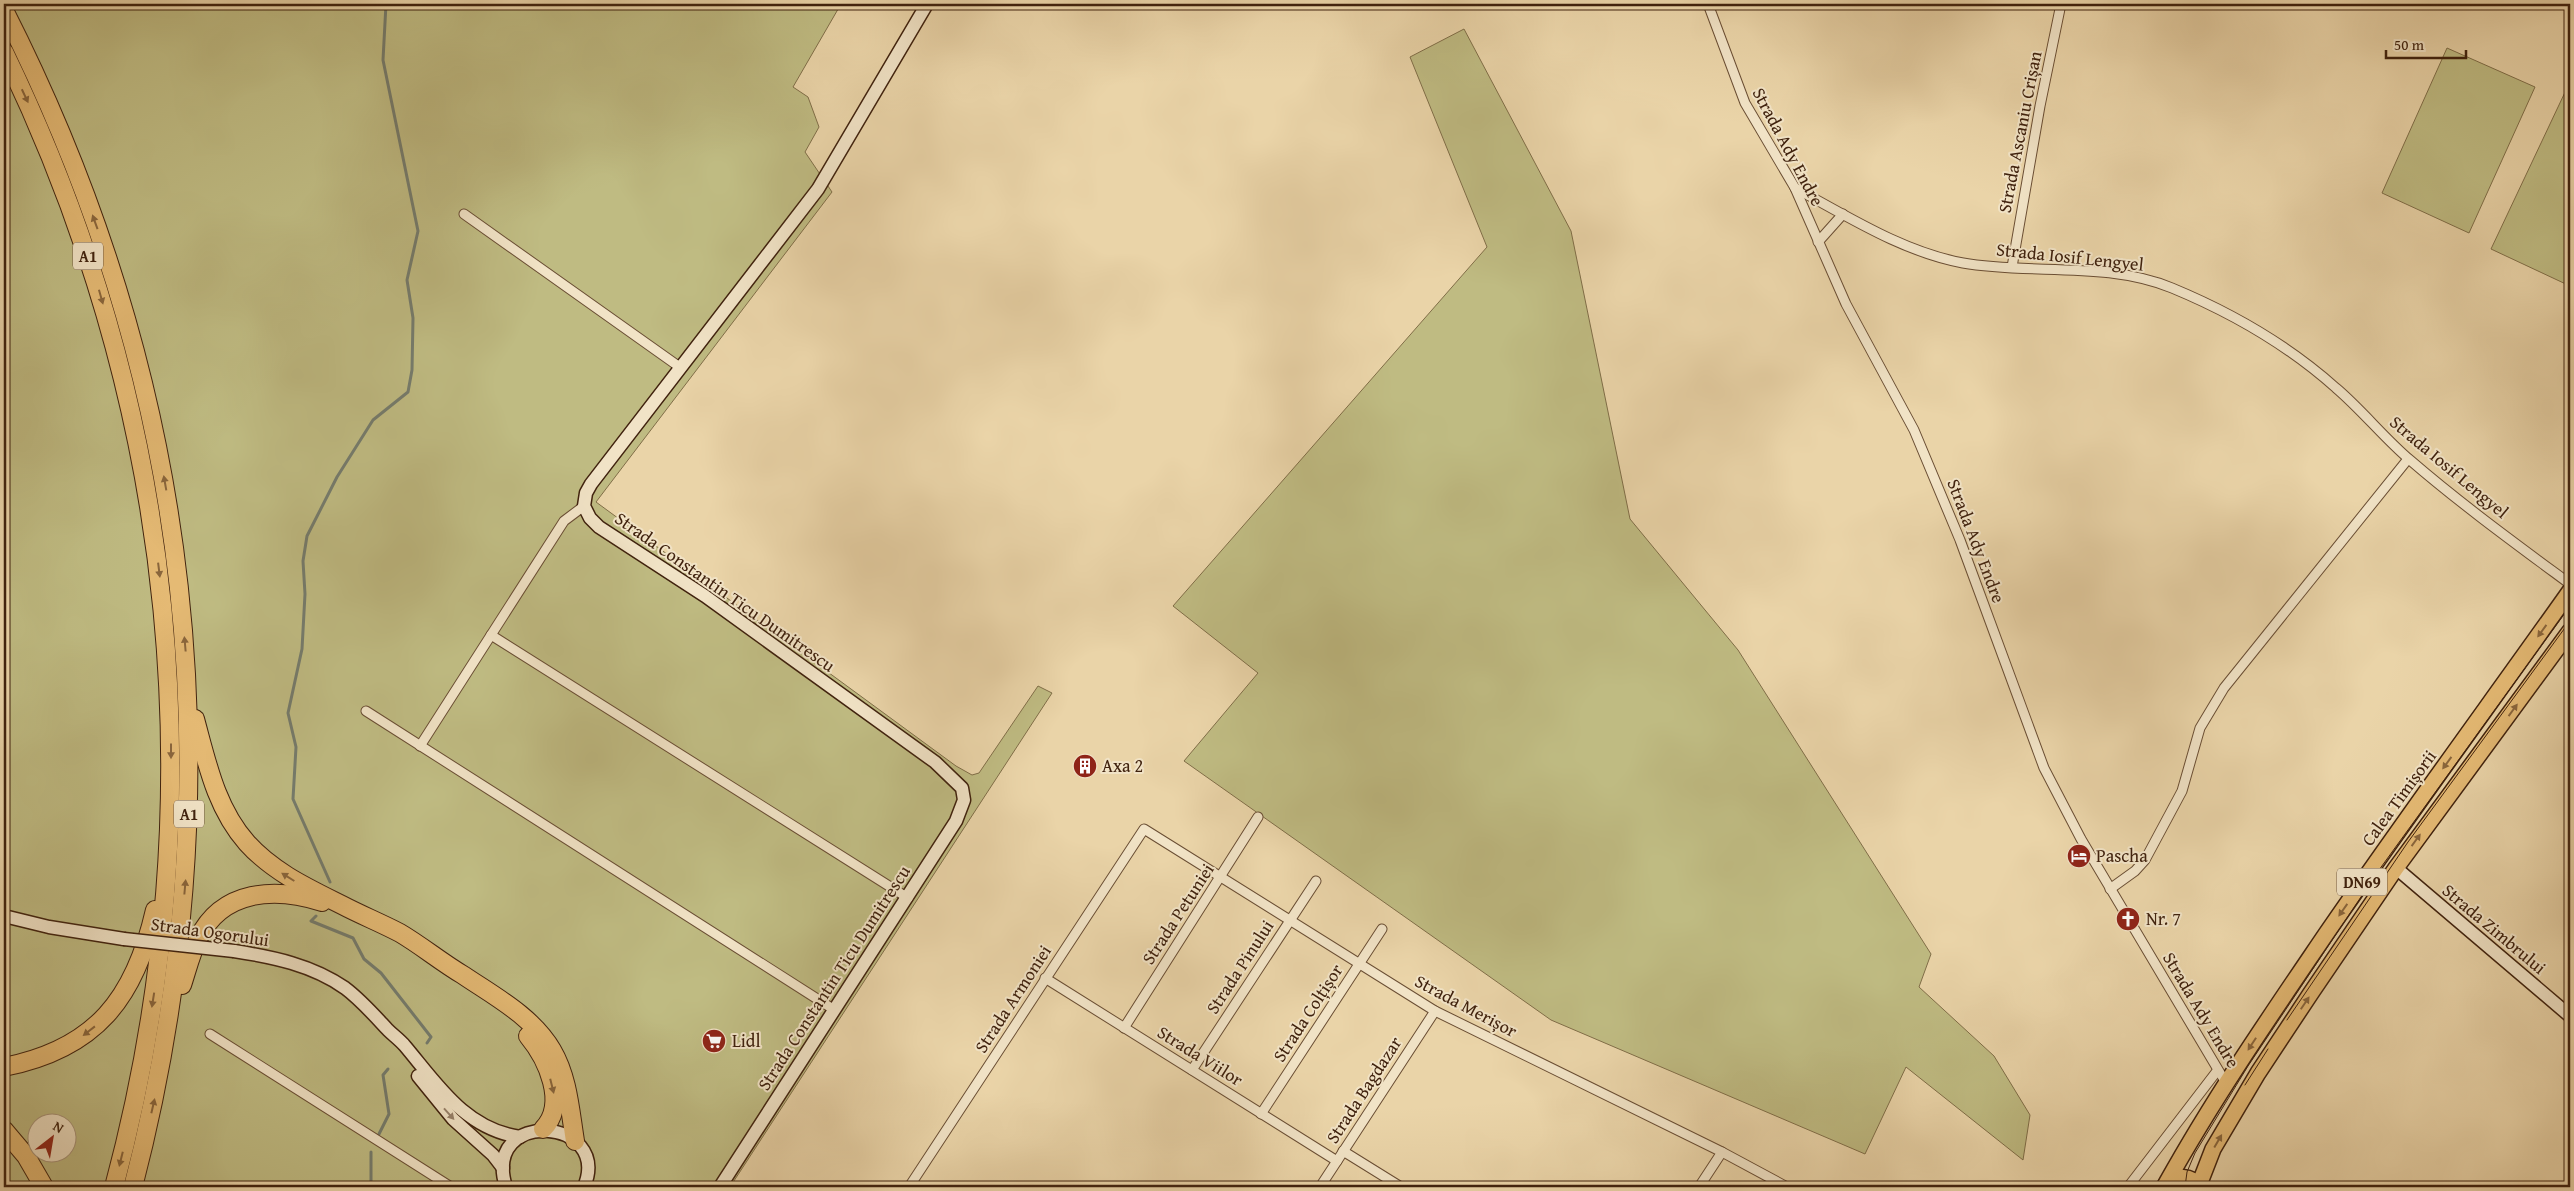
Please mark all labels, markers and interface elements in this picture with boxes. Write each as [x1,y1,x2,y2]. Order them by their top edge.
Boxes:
scale bar [2386,28,2466,60]
text: 50 m [2394,34,2425,55]
street label: Strada Ascaniu Crișan [1991,49,2048,215]
street label: Strada Ady Endre [1746,83,1831,211]
one-way arrow [21,89,29,103]
one-way arrow [91,214,99,229]
street label: Strada Iosif Lengyel [1995,235,2145,278]
road number: A1 [73,242,103,270]
one-way arrow [97,290,105,305]
street label: Strada Iosif Lengyel [2384,409,2515,525]
one-way arrow [160,474,168,490]
street label: Strada Ady Endre [1940,475,2013,607]
street label: Strada Constantin Ticu Dumitrescu [610,505,841,678]
one-way arrow [155,562,163,578]
one-way arrow [2537,624,2547,638]
one-way arrow [181,635,189,651]
one-way arrow [2507,703,2517,716]
one-way arrow [167,743,175,759]
street label: Calea Timișorii [2354,744,2443,851]
place label: Axa 2 [1102,752,1143,779]
building icon: Axa 2 [1072,753,1098,779]
one-way arrow [2442,756,2452,770]
road number: A1 [174,801,204,828]
one-way arrow [2411,833,2421,847]
place label: Pascha [2096,842,2148,869]
hotel icon: Pascha [2066,843,2092,869]
street label: Strada Petuniei [1135,858,1220,970]
street label: Strada Constantin Ticu Dumitrescu [750,860,917,1096]
road number: DN69 [2337,869,2387,896]
one-way arrow [282,872,295,881]
street label: Strada Zimbrului [2436,877,2552,980]
one-way arrow [181,878,189,894]
one-way arrow [2338,903,2348,917]
place label: Nr. 7 [2146,905,2181,932]
church icon: Nr. 7 [2115,906,2141,932]
street label: Strada Ogorului [149,910,271,953]
street label: Strada Pinului [1199,914,1280,1019]
street label: Strada Armoniei [968,939,1058,1058]
street label: Strada Ady Endre [2156,947,2247,1073]
street label: Strada Colțișor [1266,958,1350,1067]
street label: Strada Merișor [1410,967,1523,1044]
one-way arrow [149,992,157,1008]
one-way arrow [2300,997,2310,1010]
street label: Strada Viilor [1152,1019,1249,1093]
one-way arrow [82,1026,96,1036]
place label: Lidl [732,1027,761,1054]
supermarket icon: Lidl [701,1028,727,1054]
street label: Strada Bagdazar [1319,1030,1409,1148]
one-way arrow [2247,1037,2256,1051]
one-way arrow [548,1078,556,1093]
one-way arrow [149,1098,157,1113]
one-way arrow [443,1107,454,1120]
north arrow [28,1114,78,1164]
text: N [50,1116,68,1138]
one-way arrow [2213,1134,2222,1147]
one-way arrow [117,1152,125,1167]

